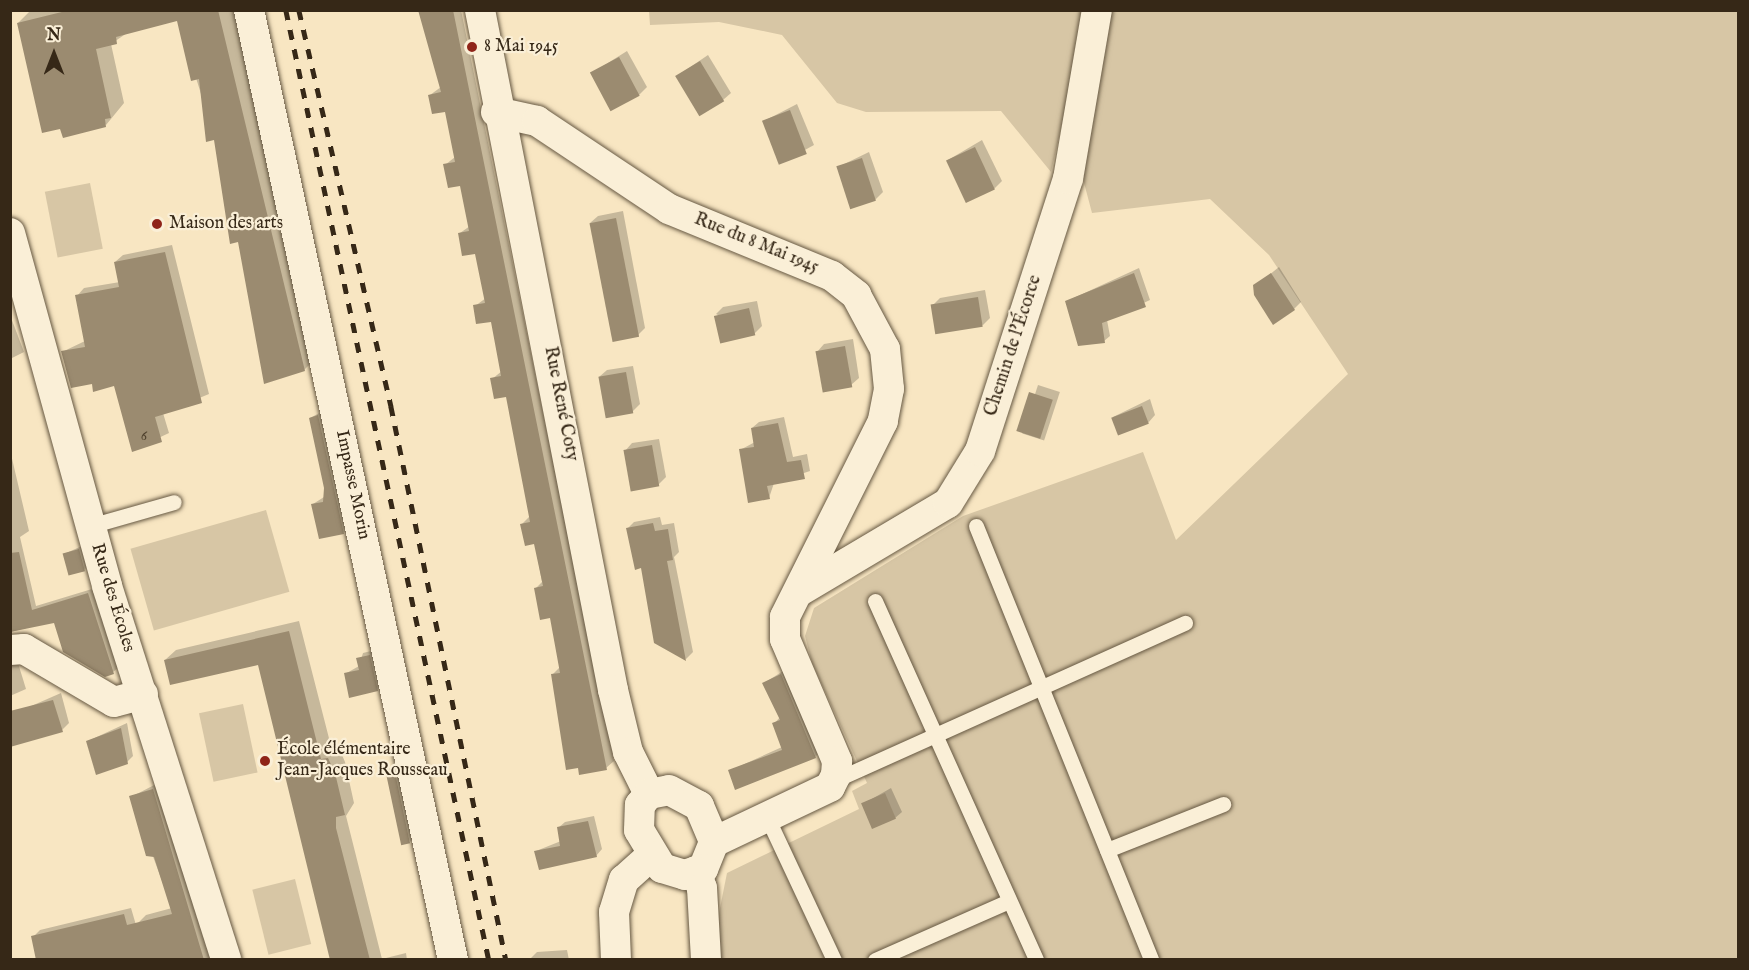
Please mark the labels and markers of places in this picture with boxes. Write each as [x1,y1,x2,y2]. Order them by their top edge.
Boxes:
place label: 8 Mai 1945 [484,36,558,58]
marker: 8 Mai 1945 [465,40,479,54]
place label: Maison des arts [169,213,283,235]
marker: Maison des arts [150,217,164,231]
place label: École élémentaire Jean-Jacques Rousseau [277,740,448,783]
marker: École élémentaire Jean-Jacques Rousseau [258,754,272,768]

